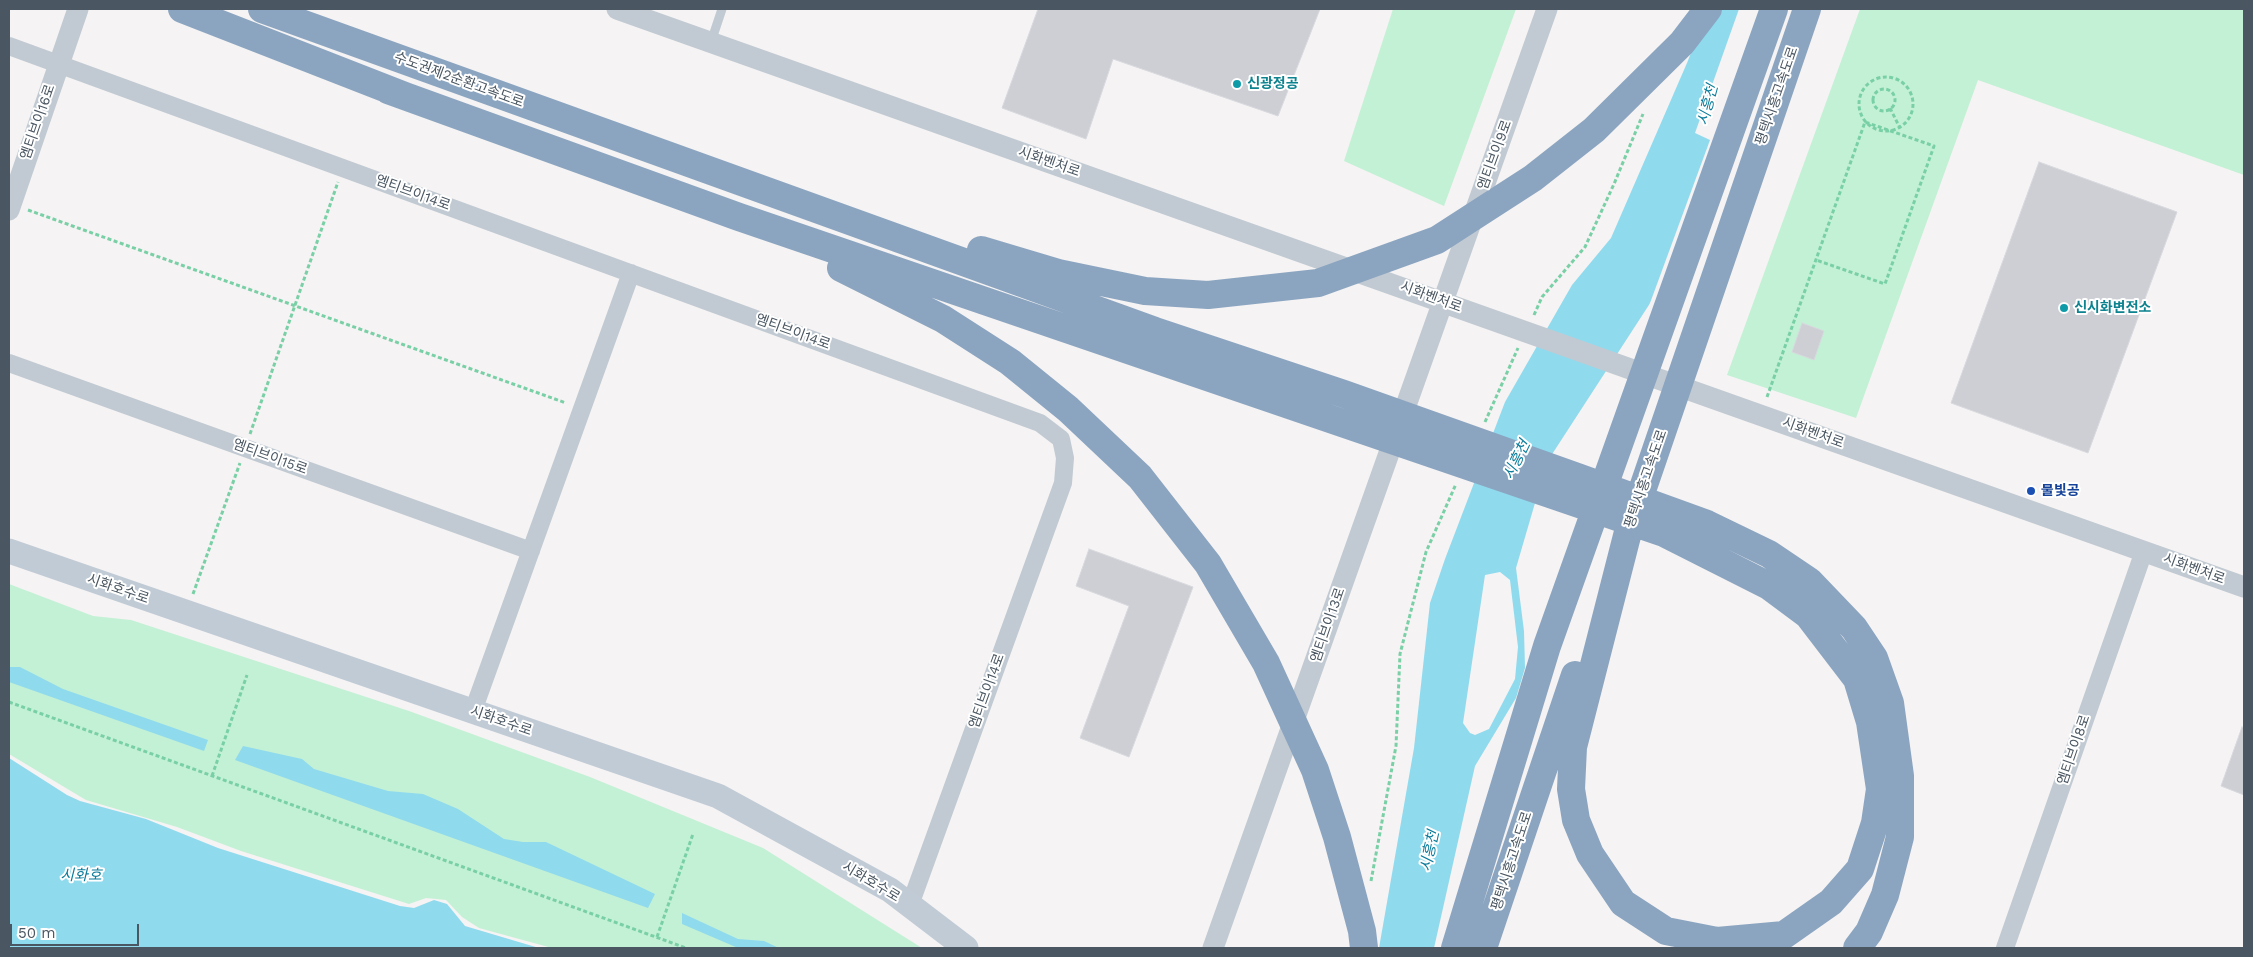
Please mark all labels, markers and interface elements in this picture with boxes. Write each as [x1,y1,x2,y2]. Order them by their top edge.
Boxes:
street label: 평택시흥고속도로 [1752,45,1802,147]
street label: 수도권제2순환고속도로 [392,49,526,111]
place label: 신광정공 [1247,76,1299,92]
marker: 신광정공 [1231,78,1243,90]
street label: 엠티브이16로 [17,82,59,162]
water label: 시흥천 [1694,83,1722,127]
street label: 엠티브이9로 [1475,118,1515,192]
street label: 시화벤처로 [1016,144,1082,180]
street label: 엠티브이14로 [373,172,453,214]
street label: 시화벤처로 [1398,278,1464,316]
place label: 신시화변전소 [2074,300,2151,316]
marker: 신시화변전소 [2058,302,2070,314]
street label: 엠티브이14로 [753,311,833,353]
street label: 시화벤처로 [1780,414,1846,452]
street label: 평택시흥고속도로 [1621,428,1671,530]
street label: 엠티브이15로 [230,436,310,478]
water label: 시흥천 [1500,437,1534,483]
place label: 물빛공 [2041,483,2080,499]
marker: 물빛공 [2025,485,2037,497]
street label: 시화벤처로 [2161,550,2227,588]
street label: 시화호수로 [85,571,151,607]
street label: 엠티브이13로 [1307,585,1349,665]
street label: 엠티브이14로 [966,651,1008,731]
street label: 시화호수로 [468,703,534,739]
street label: 엠티브이8로 [2054,713,2094,787]
street label: 평택시흥고속도로 [1488,809,1536,913]
water label: 시흥천 [1417,829,1443,873]
street label: 시화호수로 [839,858,903,906]
water label: 시화호 [60,867,102,885]
scale bar [12,914,141,946]
text: 50 m [18,924,55,942]

